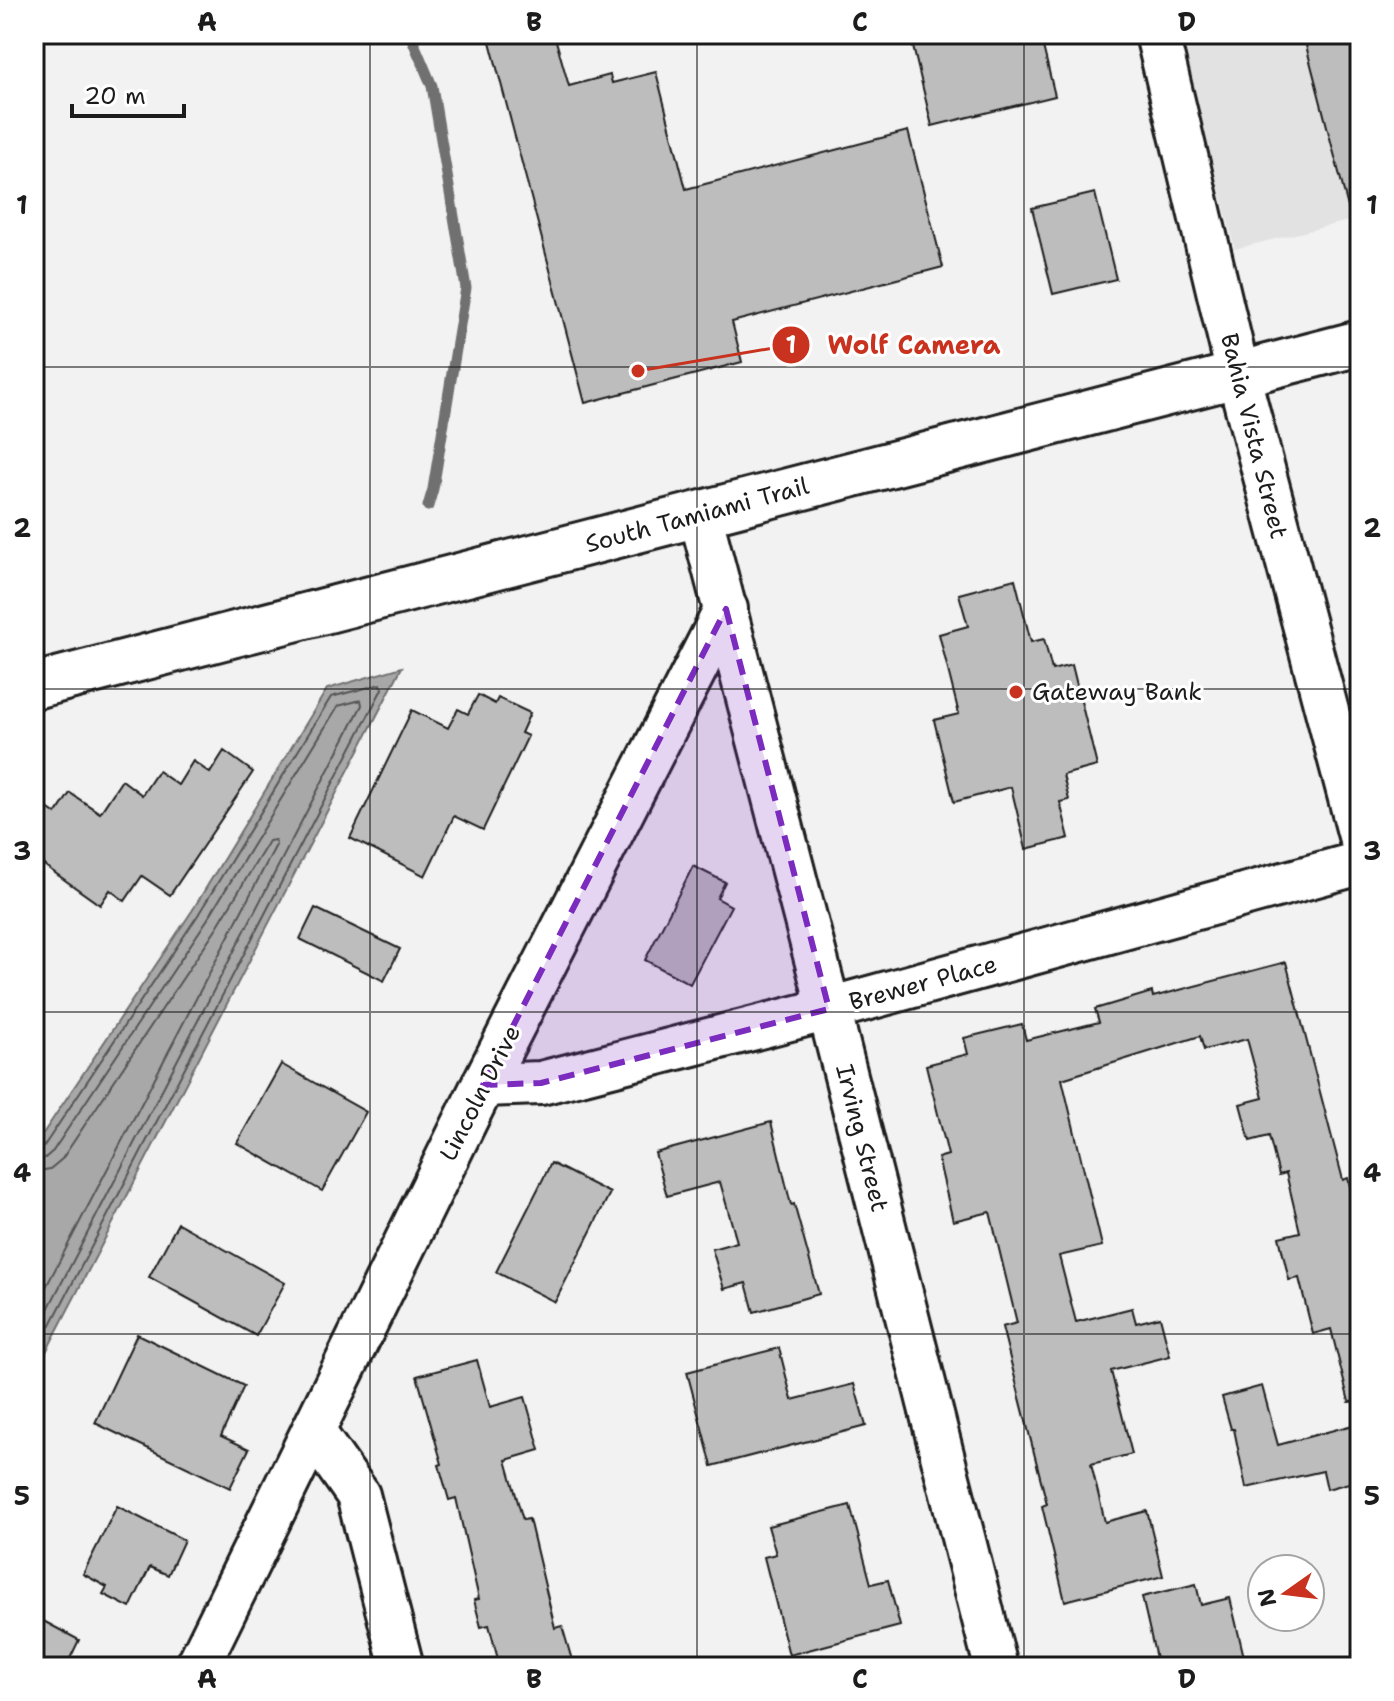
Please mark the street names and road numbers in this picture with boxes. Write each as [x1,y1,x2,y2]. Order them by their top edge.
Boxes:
street label: Bahia Vista Street [1213,330,1295,542]
street label: South Tamiami Trail [582,470,813,560]
street label: Brewer Place [846,948,1000,1018]
street label: Lincoln Drive [432,1020,528,1166]
street label: Irving Street [828,1061,896,1215]

